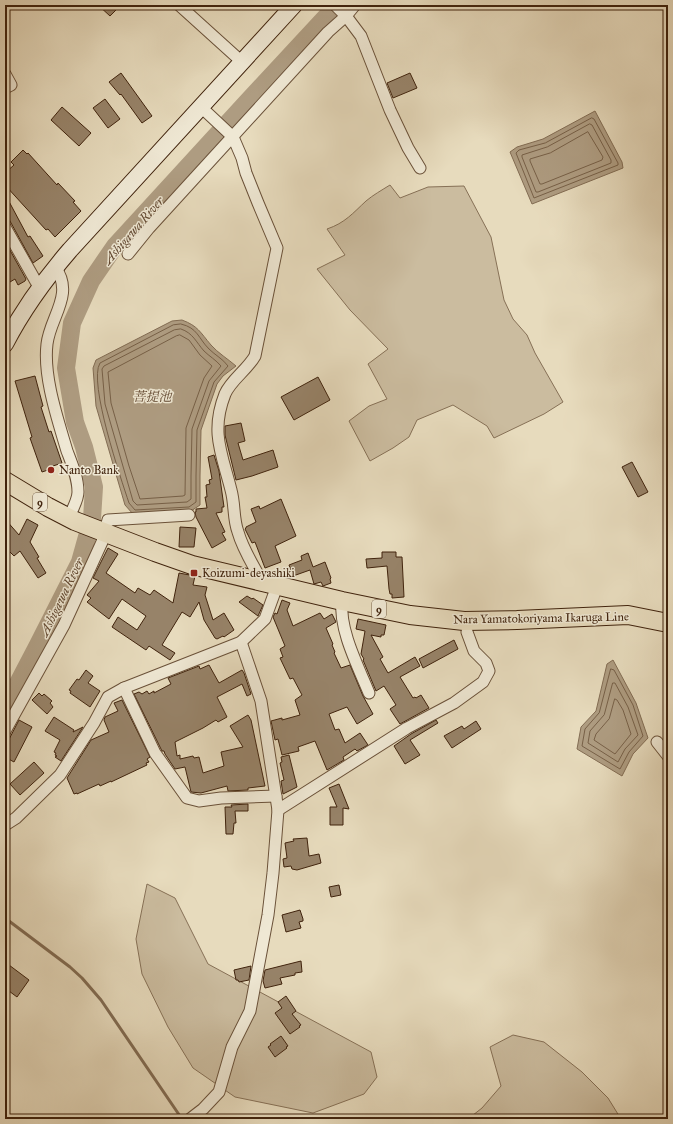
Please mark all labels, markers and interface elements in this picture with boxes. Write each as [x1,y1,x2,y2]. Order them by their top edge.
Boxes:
water label: Ashigawa River [99,193,168,269]
water label: 菩提池 [132,389,173,405]
place label: Nanto Bank [59,463,119,477]
marker: Nanto Bank [46,465,56,475]
road number: 9 [33,493,47,511]
water label: Ashigawa River [35,555,88,641]
place label: Koizumi-deyashiki [202,566,296,580]
marker: Koizumi-deyashiki [189,568,199,578]
road number: 9 [372,600,386,618]
street label: Nara Yamatokoriyama Ikaruga Line [453,609,629,628]

